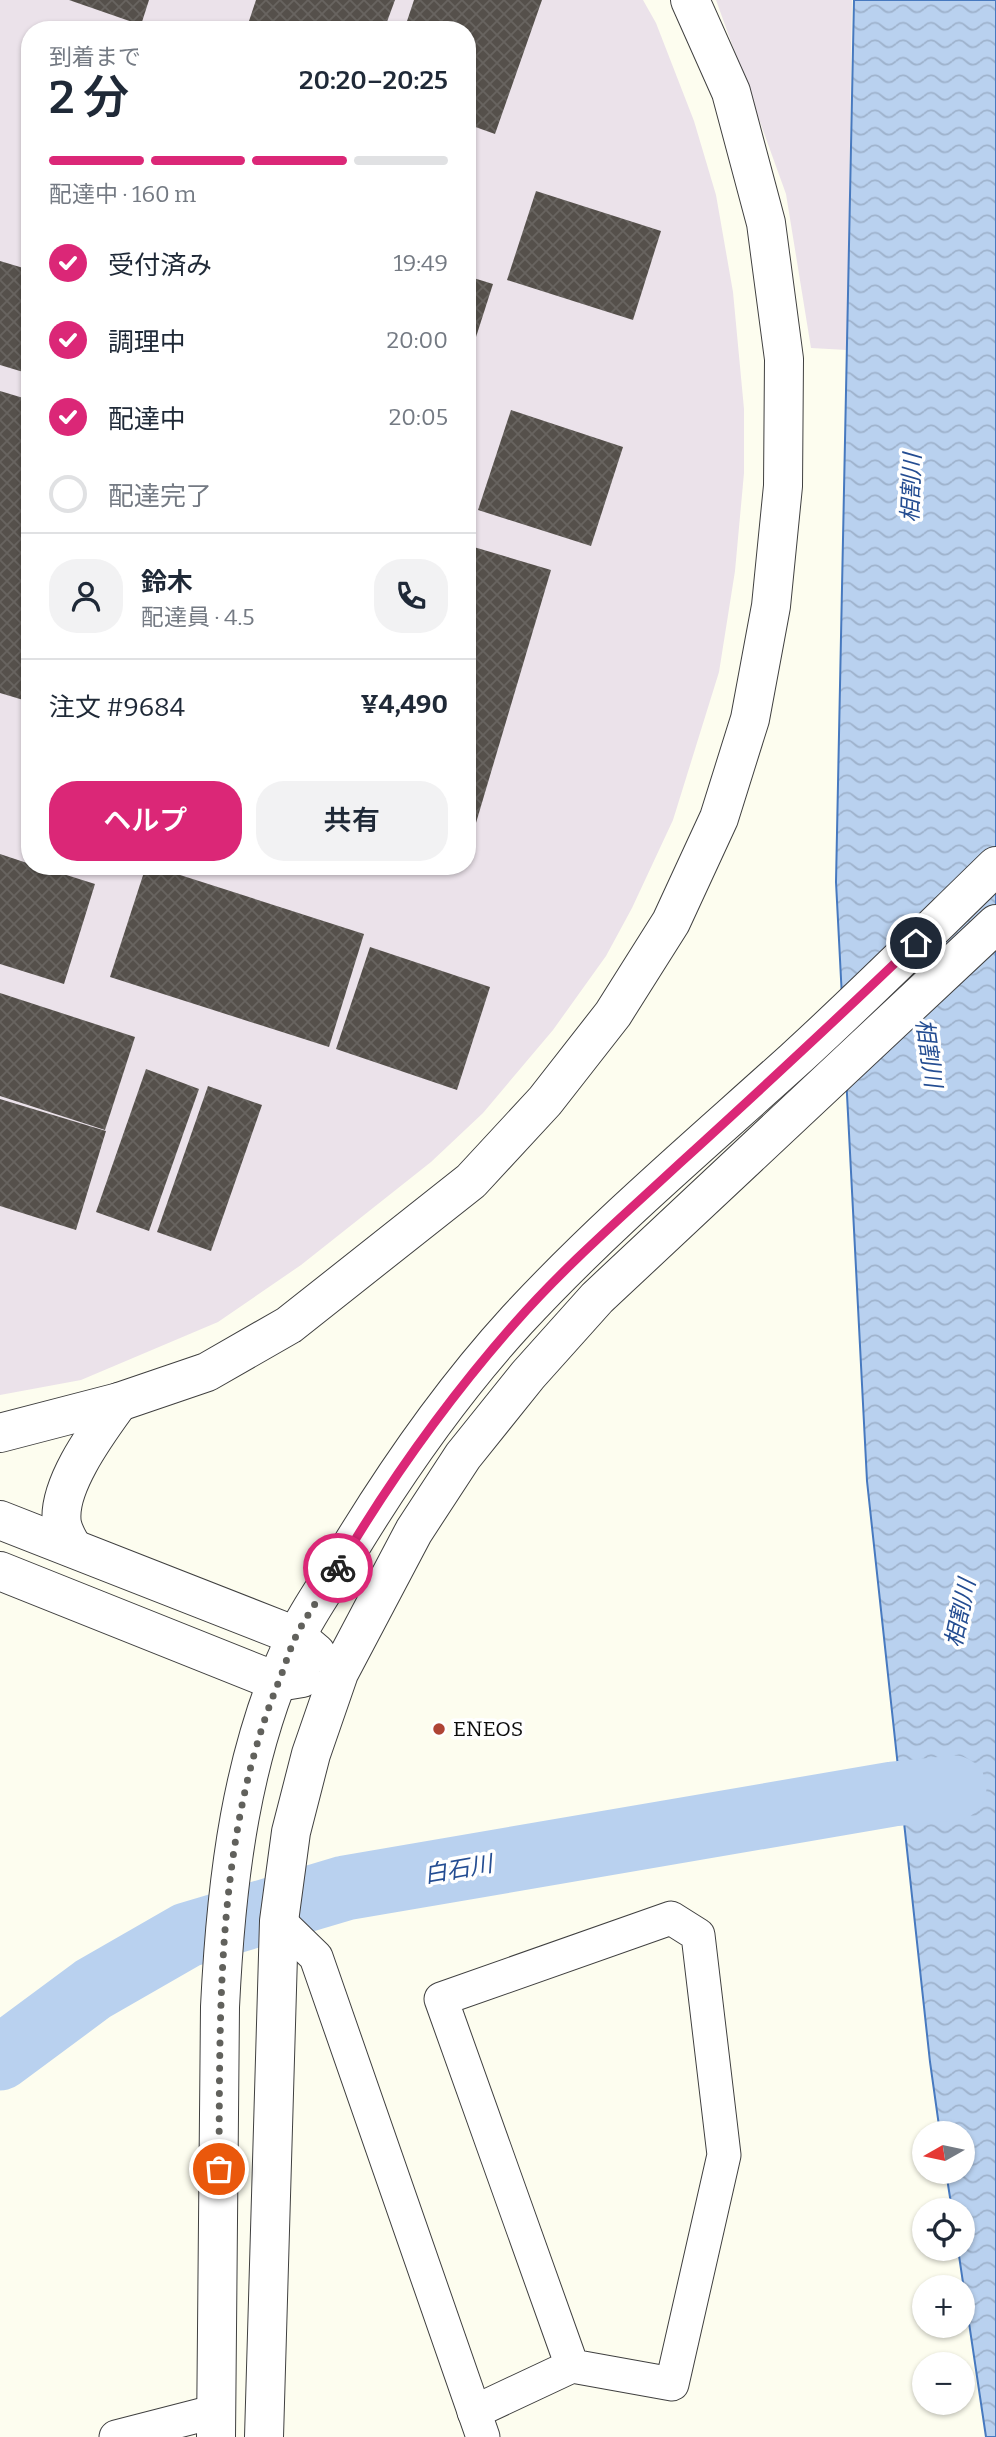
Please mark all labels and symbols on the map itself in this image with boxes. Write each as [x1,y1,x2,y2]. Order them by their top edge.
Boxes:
water label: 相割川 [896,450,926,523]
pin [886,913,946,973]
water label: 相割川 [910,1017,948,1092]
courier [303,1533,373,1603]
water label: 相割川 [939,1573,981,1650]
place label: ENEOS [453,1716,523,1742]
marker: ENEOS [431,1721,447,1737]
water label: 白石川 [422,1849,497,1889]
north arrow [912,2121,975,2184]
pin [189,2139,249,2199]

